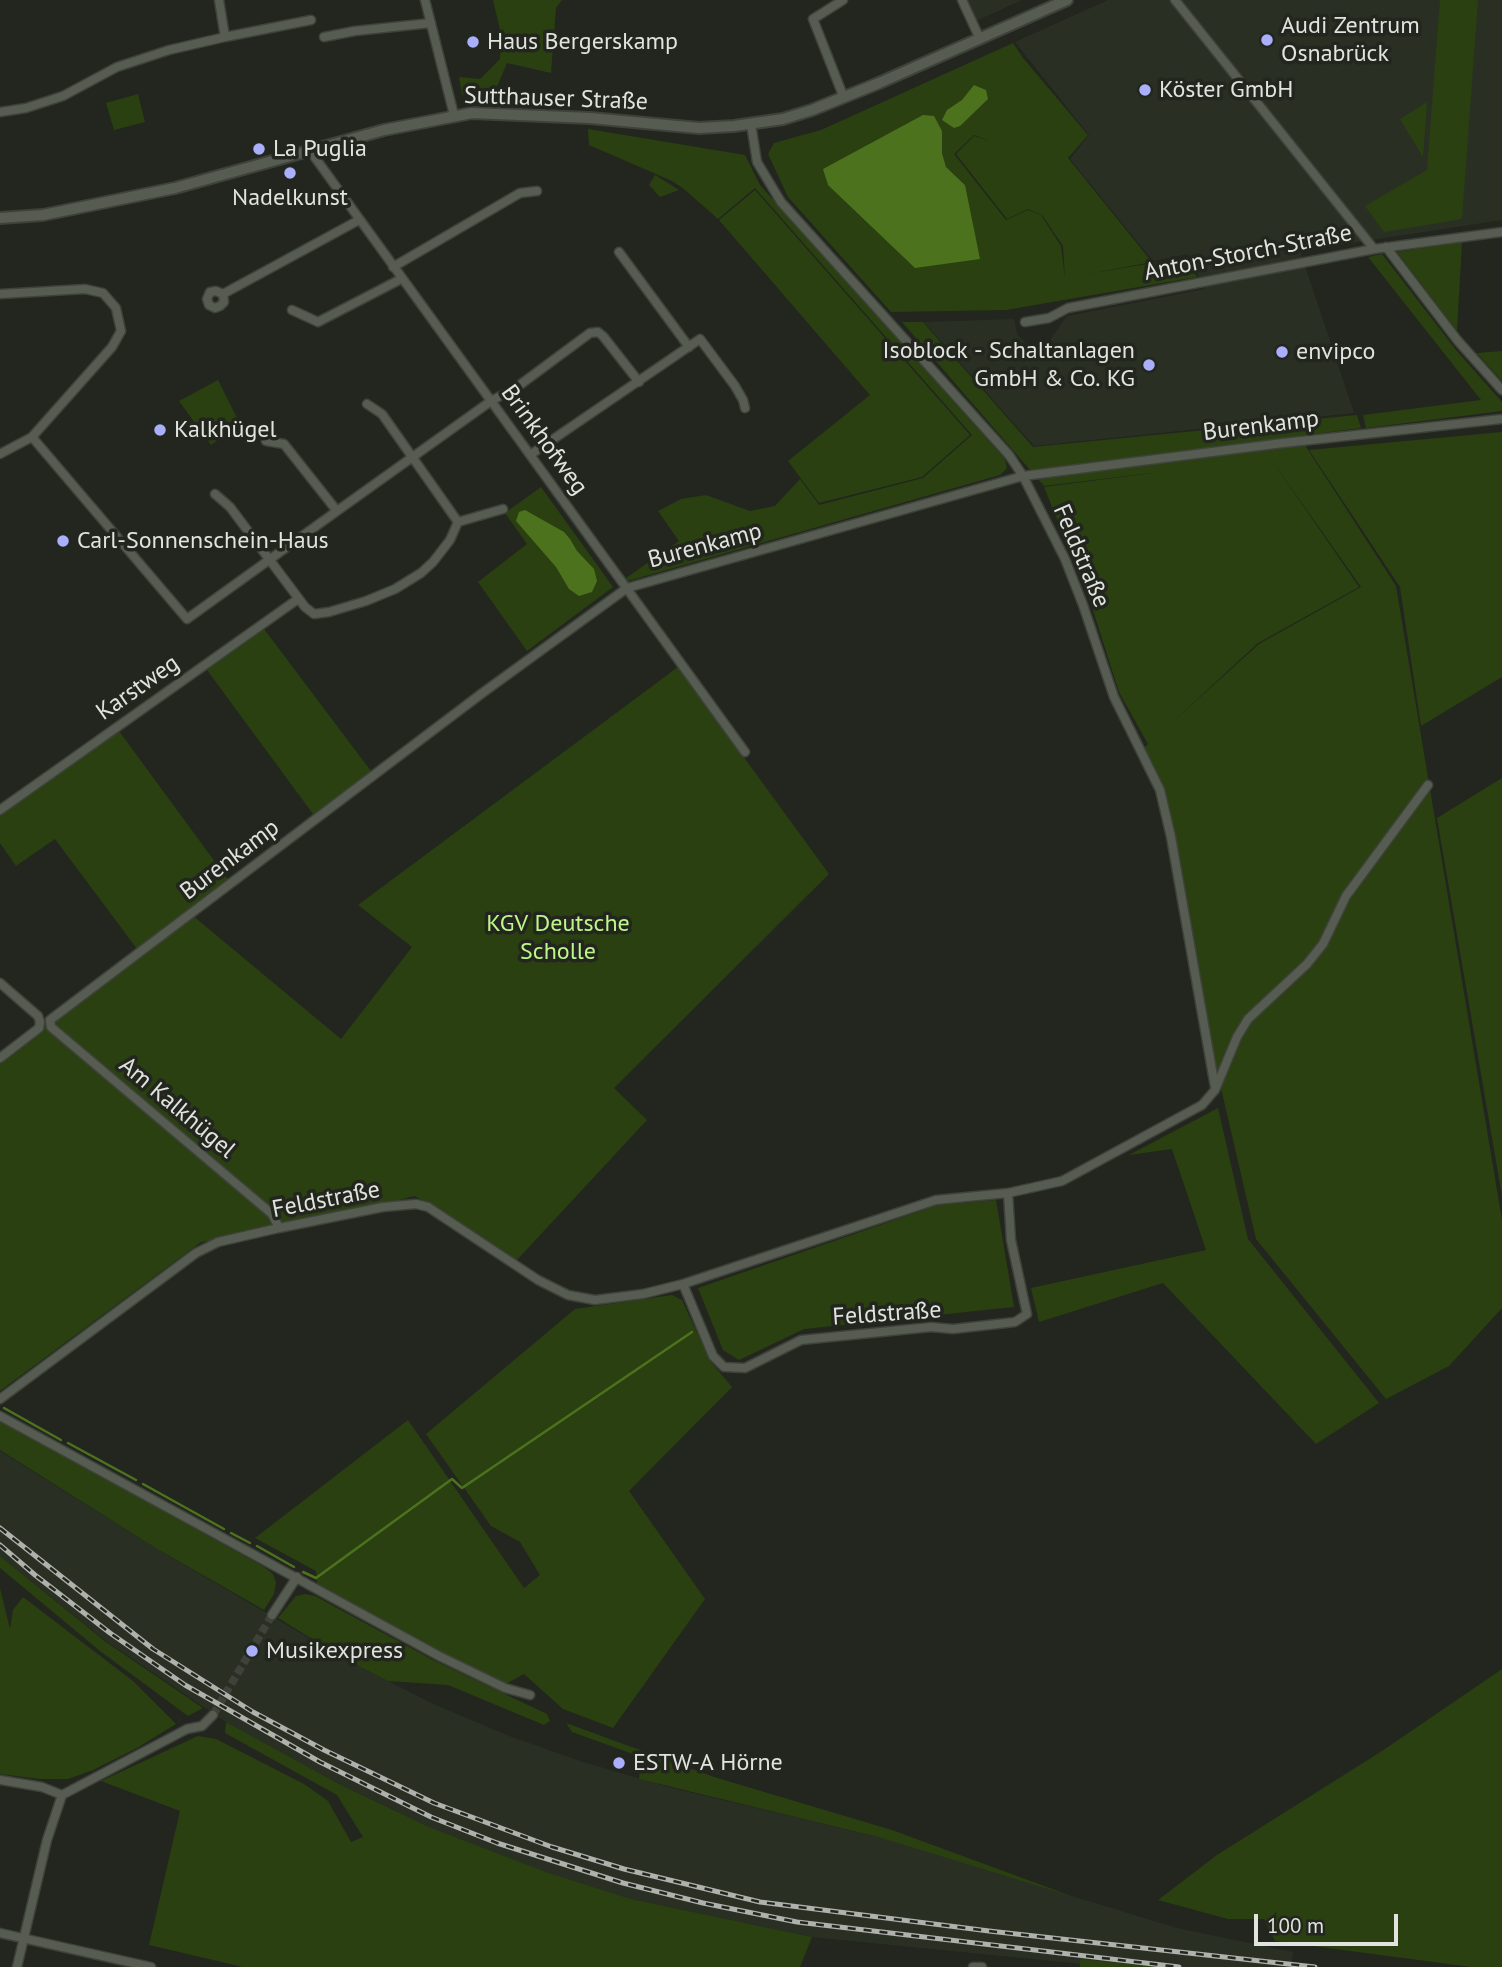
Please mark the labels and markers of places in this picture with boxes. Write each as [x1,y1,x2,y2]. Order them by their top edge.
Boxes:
place label: Audi Zentrum Osnabrück [1281,12,1420,68]
place label: Haus Bergerskamp [487,28,678,56]
marker: Audi Zentrum Osnabrück [1259,32,1275,48]
marker: Haus Bergerskamp [465,34,481,50]
place label: Köster GmbH [1159,76,1293,104]
marker: Köster GmbH [1137,82,1153,98]
place label: La Puglia [273,135,367,163]
marker: La Puglia [251,141,267,157]
marker: Nadelkunst [282,165,298,181]
place label: Nadelkunst [232,184,348,212]
place label: Isoblock - Schaltanlagen GmbH & Co. KG [883,337,1135,393]
place label: envipco [1296,338,1375,366]
marker: envipco [1274,344,1290,360]
marker: Isoblock - Schaltanlagen GmbH & Co. KG [1141,357,1157,373]
place label: Kalkhügel [174,416,277,444]
marker: Kalkhügel [152,422,168,438]
place label: Carl-Sonnenschein-Haus [77,527,329,555]
marker: Carl-Sonnenschein-Haus [55,533,71,549]
place label: Musikexpress [266,1637,403,1665]
marker: Musikexpress [244,1643,260,1659]
place label: ESTW-A Hörne [633,1749,783,1777]
marker: ESTW-A Hörne [611,1755,627,1771]

